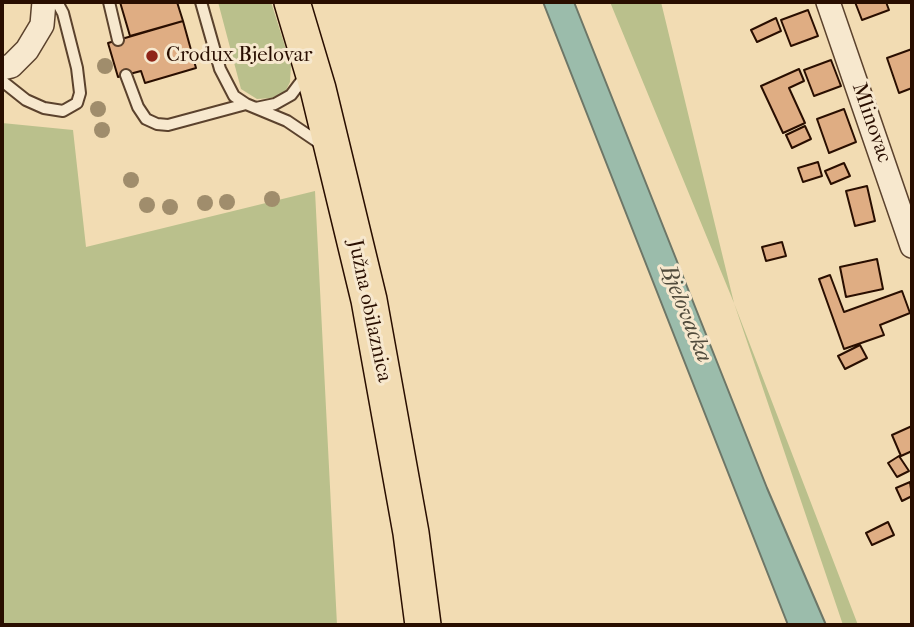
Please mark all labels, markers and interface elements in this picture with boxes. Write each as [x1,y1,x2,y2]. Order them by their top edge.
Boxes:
place label: Crodux Bjelovar [166,43,312,69]
marker: Crodux Bjelovar [144,48,160,64]
street label: Mlinovac [846,80,896,166]
street label: Južna obilaznica [342,238,396,384]
water label: Bjelovacka [653,261,717,367]

